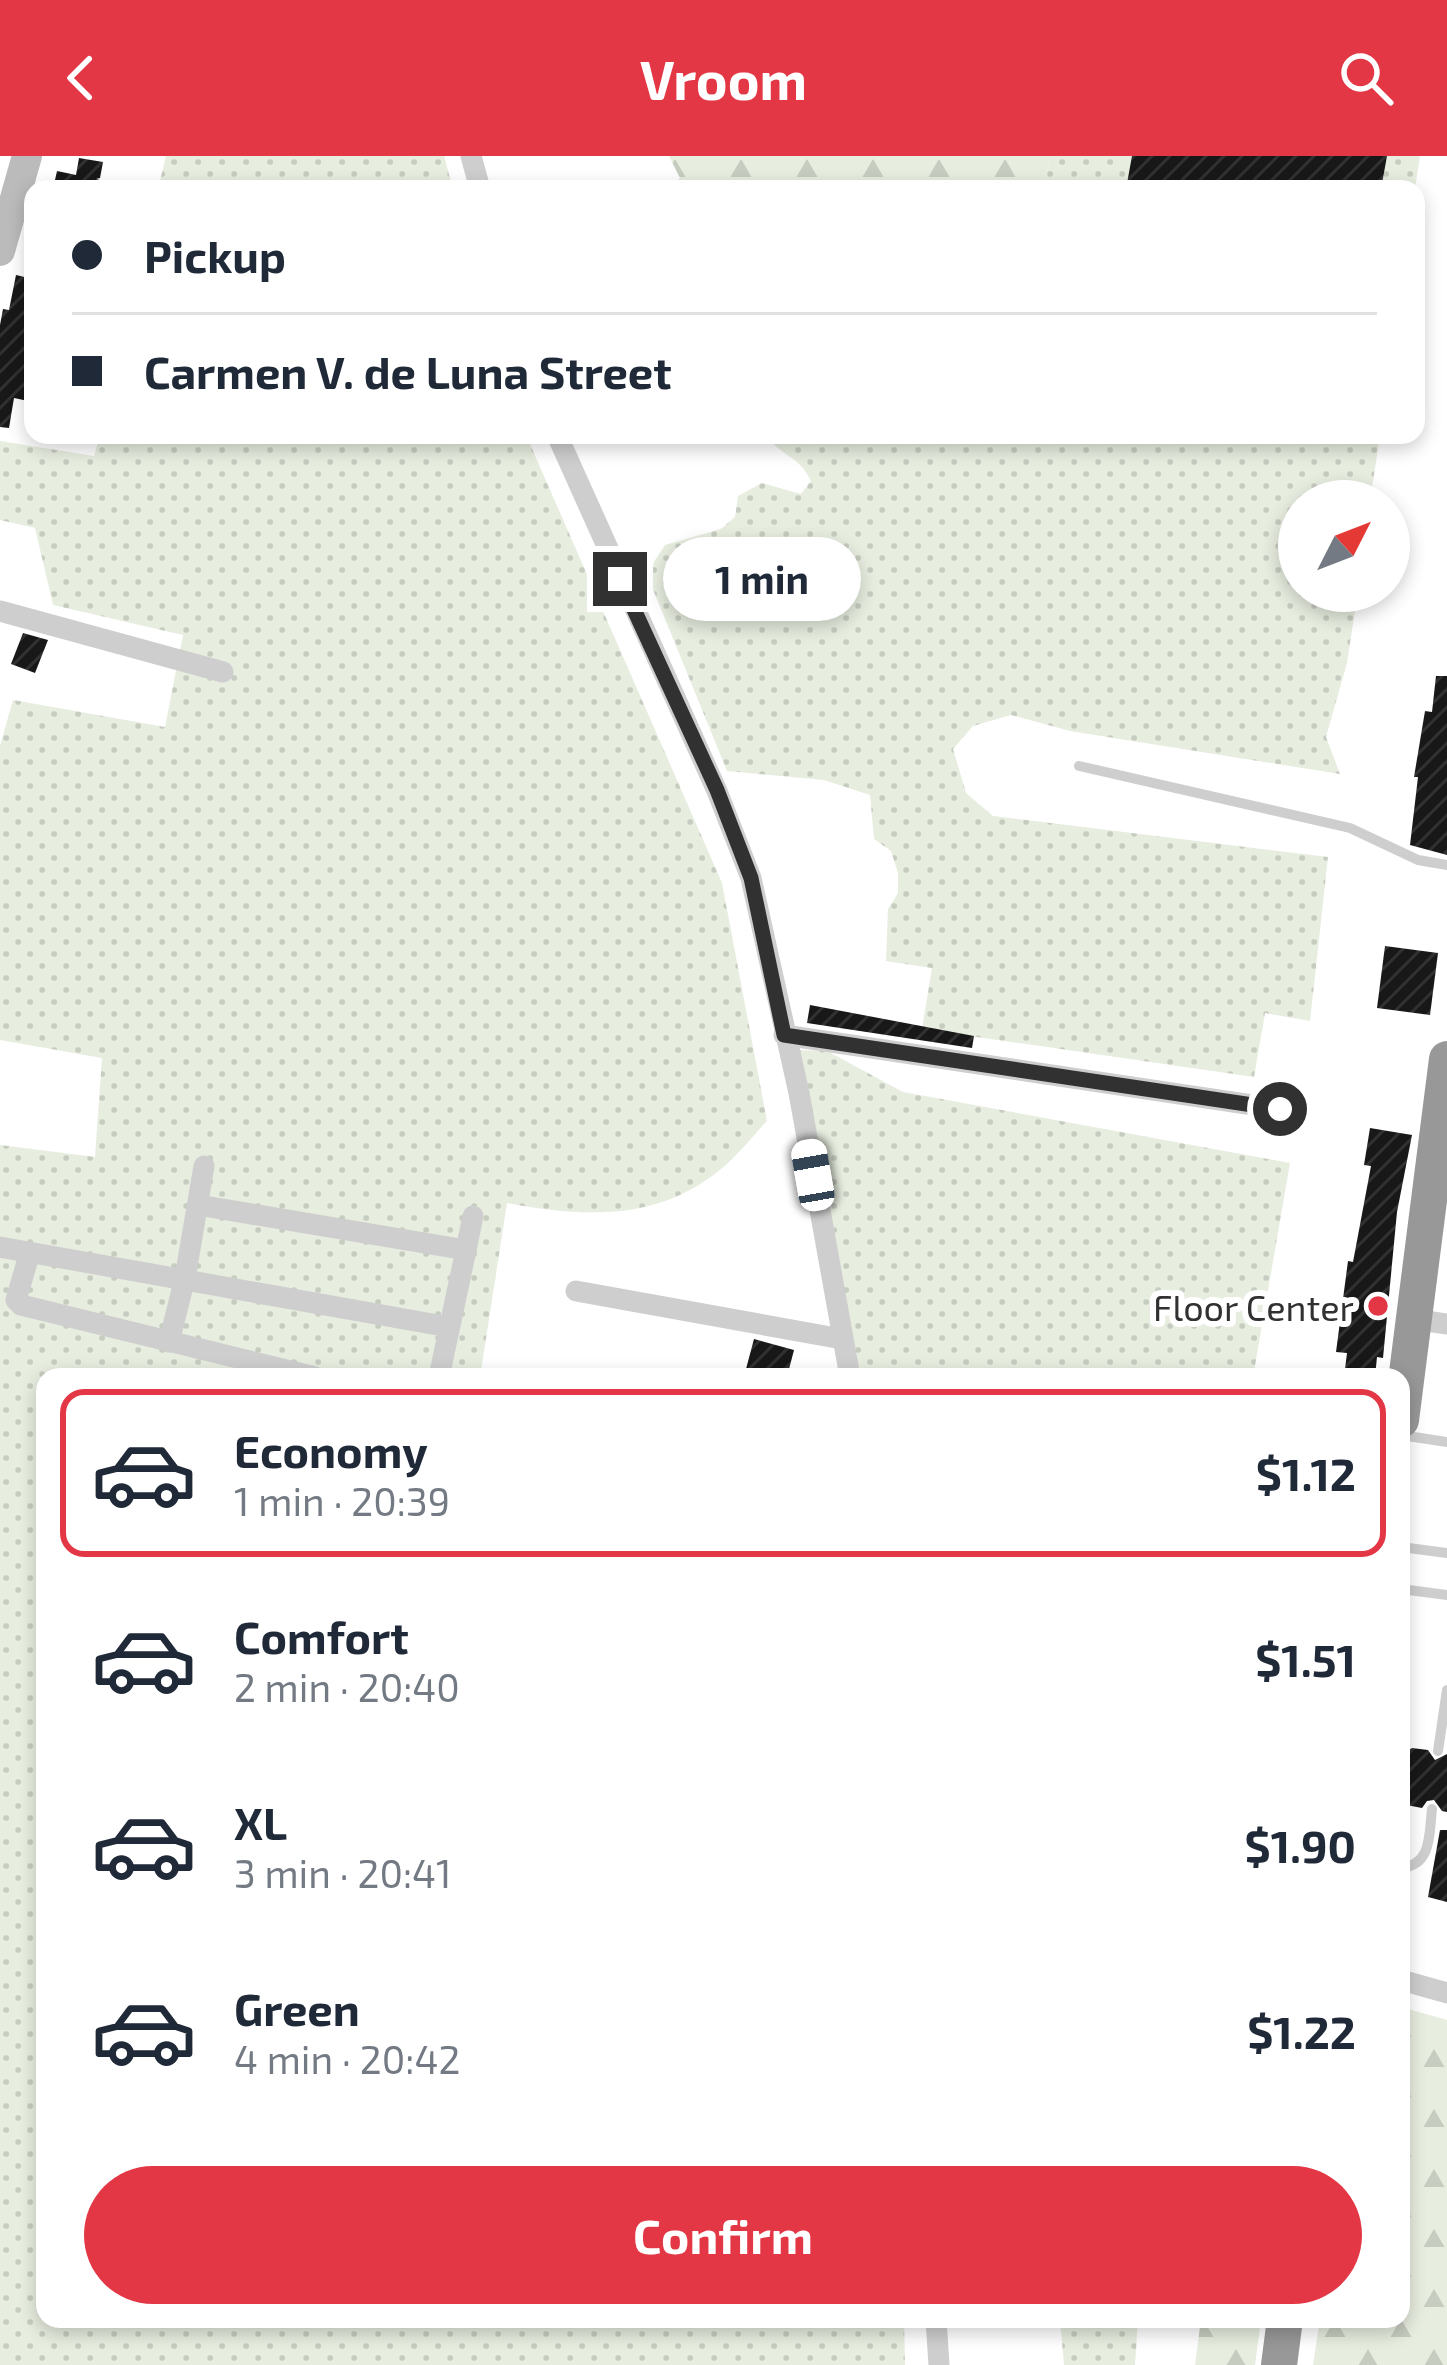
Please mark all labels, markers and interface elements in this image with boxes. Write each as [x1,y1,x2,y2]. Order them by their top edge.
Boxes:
icon: back [48,45,114,111]
icon: search [1333,45,1399,111]
text: Vroom [640,46,807,111]
text: Pickup [144,228,286,282]
text: Carmen V. de Luna Street [144,344,672,398]
north arrow [1278,480,1410,612]
map controls [1278,480,1410,612]
callout: 1 min [662,537,860,621]
route end [593,552,647,606]
text: 1 min [715,555,809,602]
route start [1253,1082,1307,1136]
car [789,1136,837,1214]
place label: Floor Center [1153,1285,1354,1328]
marker: Floor Center [1365,1293,1391,1319]
icon: car [90,1419,198,1527]
text: Economy [234,1423,428,1477]
text: $1.12 [1256,1446,1356,1500]
text: 1 min · 20:39 [234,1477,450,1524]
icon: car [90,1605,198,1713]
text: Comfort [234,1609,409,1663]
text: $1.51 [1255,1632,1356,1686]
text: 2 min · 20:40 [234,1663,460,1710]
icon: car [90,1791,198,1899]
text: XL [234,1795,287,1849]
text: $1.90 [1245,1818,1356,1872]
text: 3 min · 20:41 [234,1849,452,1896]
icon: car [90,1977,198,2085]
text: Green [234,1981,360,2035]
text: $1.22 [1247,2004,1356,2058]
text: 4 min · 20:42 [234,2035,460,2082]
button: Confirm [84,2166,1362,2304]

